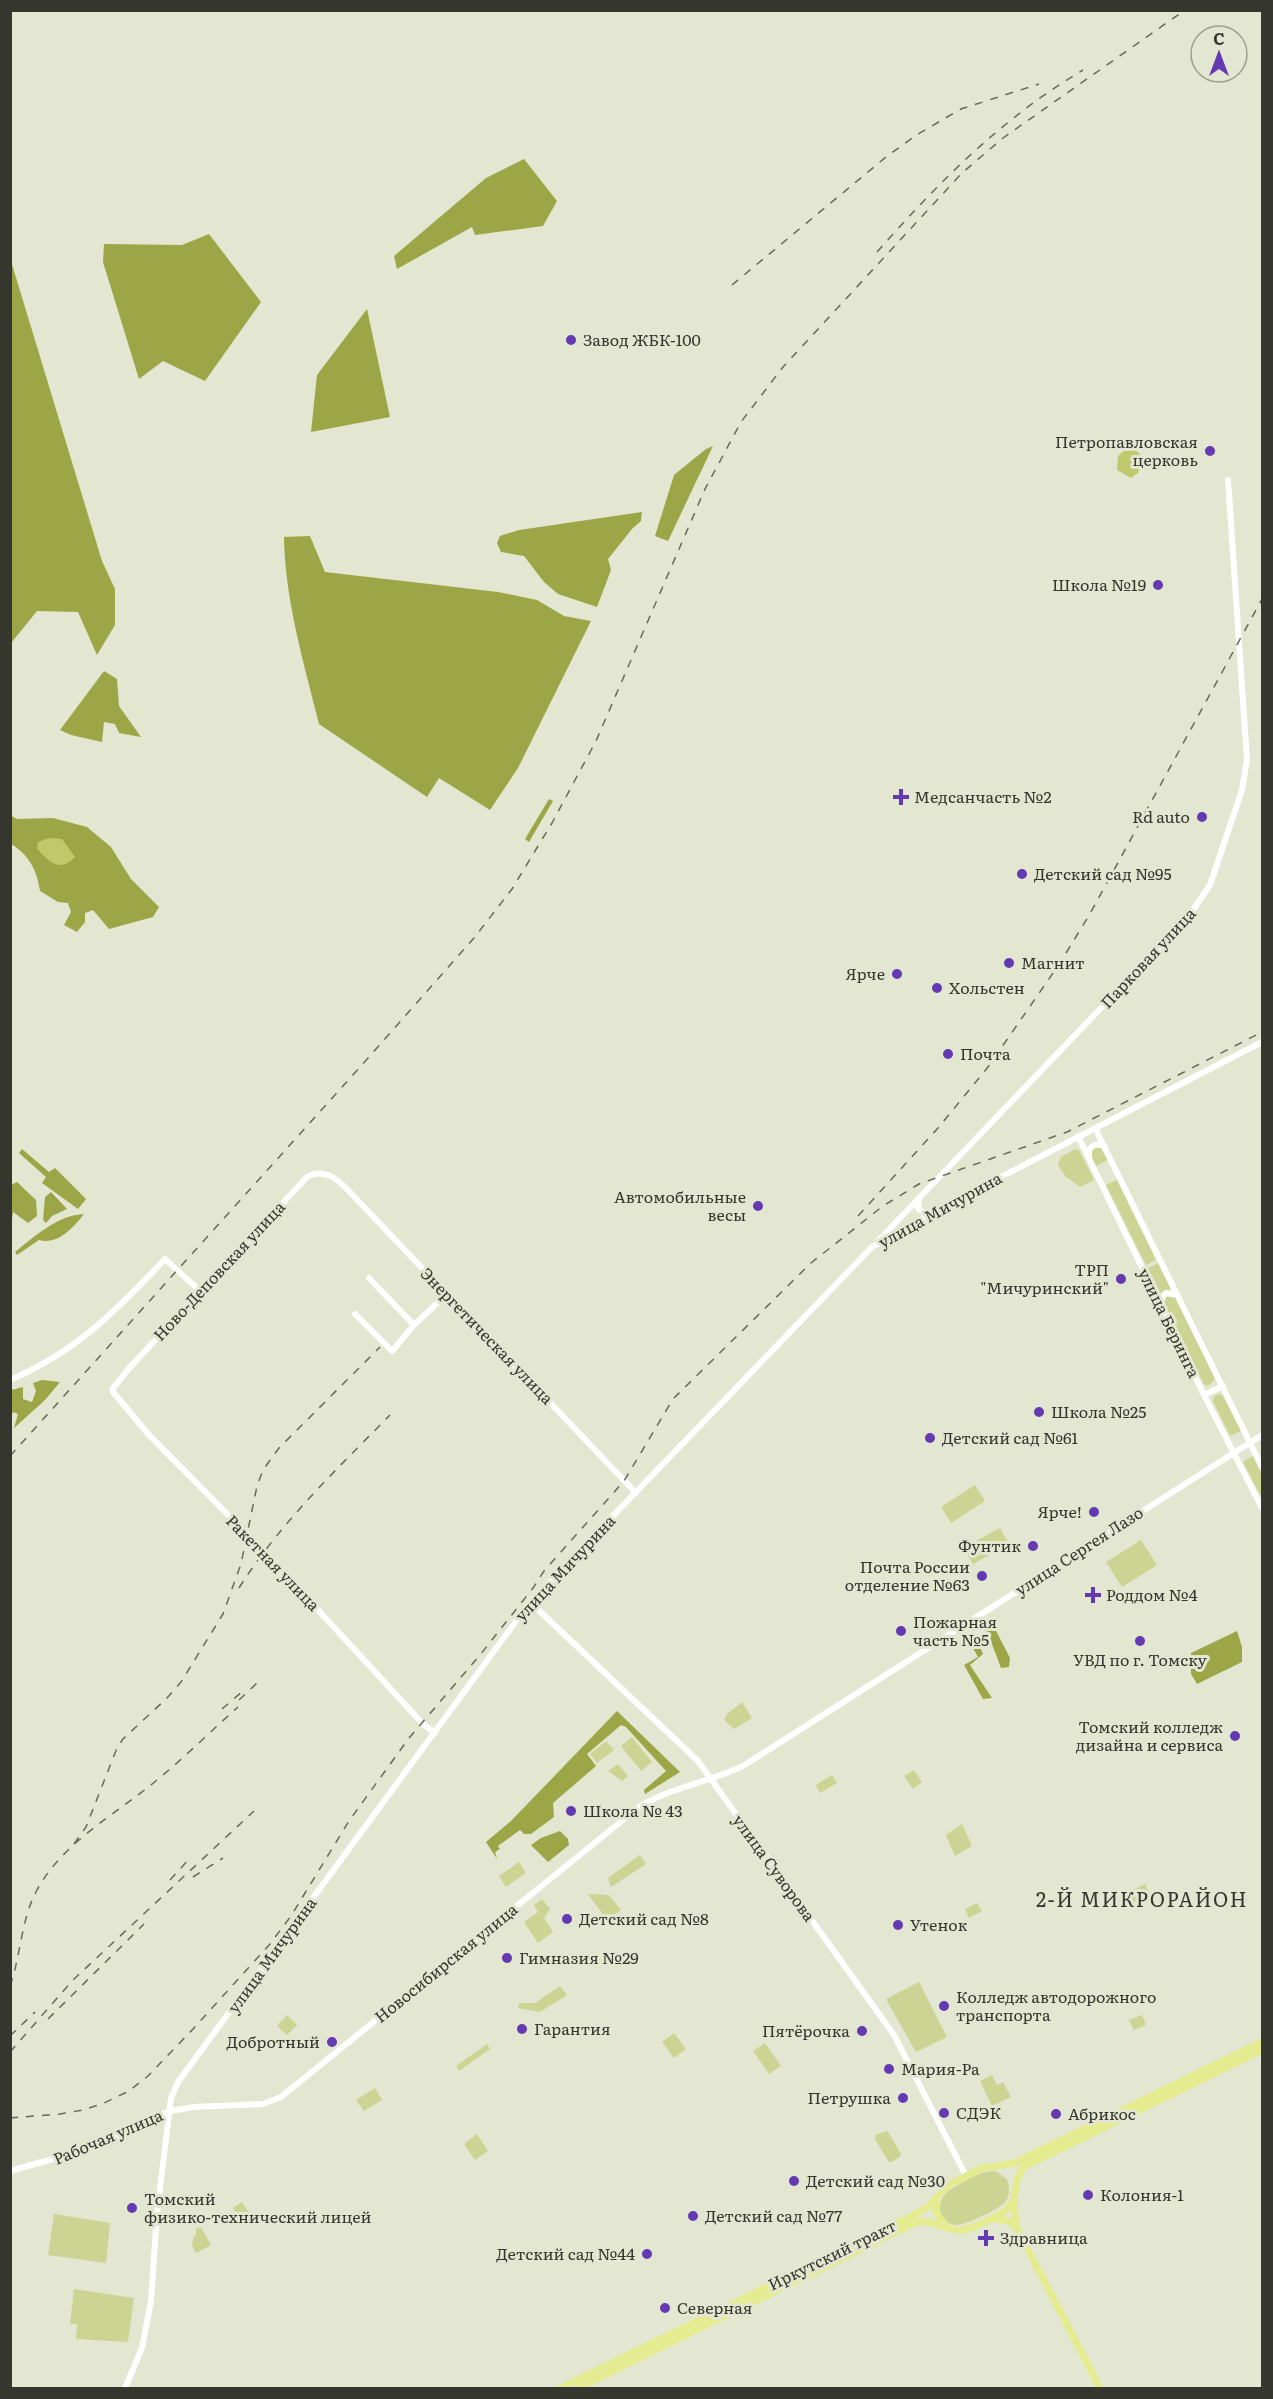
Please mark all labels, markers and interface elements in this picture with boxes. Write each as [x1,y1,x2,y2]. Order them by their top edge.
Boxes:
north arrow [1189,24,1249,84]
text: С [1213,26,1225,50]
place label: Завод ЖБК-100 [583,327,701,351]
marker: Завод ЖБК-100 [564,333,578,347]
place label: Петропавловская церковь [1055,429,1198,471]
marker: Петропавловская церковь [1203,444,1217,458]
place label: Школа №19 [1052,572,1146,596]
marker: Школа №19 [1151,578,1165,592]
place label: Медсанчасть №2 [914,784,1052,808]
marker: Медсанчасть №2 [892,788,910,806]
place label: Rd auto [1132,804,1190,828]
marker: Rd auto [1195,810,1209,824]
place label: Детский сад №95 [1034,861,1172,885]
marker: Детский сад №95 [1015,867,1029,881]
street label: Парковая улица [1094,901,1201,1013]
place label: Магнит [1021,950,1085,974]
marker: Магнит [1002,956,1016,970]
place label: Ярче [846,961,885,985]
marker: Ярче [890,967,904,981]
place label: Хольстен [949,975,1025,999]
marker: Хольстен [930,981,944,995]
place label: Почта [960,1041,1011,1065]
marker: Почта [941,1047,955,1061]
street label: улица Мичурина [873,1165,1006,1253]
place label: Автомобильные весы [614,1184,746,1226]
street label: Ново-Деповская улица [147,1195,290,1346]
marker: Автомобильные весы [751,1199,765,1213]
place label: ТРП "Мичуринский" [980,1257,1109,1299]
street label: Энергетическая улица [416,1261,560,1410]
street label: улица Беринга [1133,1264,1207,1382]
marker: ТРП "Мичуринский" [1114,1272,1128,1286]
place label: Школа №25 [1051,1399,1146,1423]
marker: Школа №25 [1032,1405,1046,1419]
place label: Детский сад №61 [942,1425,1079,1449]
marker: Детский сад №61 [923,1431,937,1445]
place label: Ярче! [1037,1499,1082,1523]
street label: улица Сергея Лазо [1010,1500,1147,1601]
marker: Ярче! [1087,1505,1101,1519]
street label: улица Мичурина [508,1508,620,1626]
street label: Ракетная улица [221,1509,326,1616]
place label: Фунтик [958,1533,1022,1557]
marker: Фунтик [1026,1539,1040,1553]
place label: Почта России отделение №63 [845,1554,970,1596]
marker: Почта России отделение №63 [975,1569,989,1583]
place label: Роддом №4 [1106,1582,1198,1606]
marker: Роддом №4 [1084,1586,1102,1604]
place label: Пожарная часть №5 [913,1609,997,1651]
marker: Пожарная часть №5 [894,1624,908,1638]
marker: УВД по г. Томску [1133,1634,1147,1648]
place label: УВД по г. Томску [1073,1647,1208,1671]
place label: Томский колледж дизайна и сервиса [1076,1714,1223,1756]
marker: Томский колледж дизайна и сервиса [1228,1729,1242,1743]
place label: Школа № 43 [583,1798,683,1822]
marker: Школа № 43 [564,1804,578,1818]
street label: улица Суворова [728,1809,822,1926]
district label: 2-Й МИКРОРАЙОН [1036,1883,1248,1913]
street label: улица Мичурина [221,1891,322,2017]
street label: Новосибирская улица [369,1897,522,2028]
place label: Детский сад №8 [579,1906,709,1930]
marker: Детский сад №8 [560,1912,574,1926]
place label: Утенок [910,1912,968,1936]
marker: Утенок [891,1918,905,1932]
place label: Гимназия №29 [519,1945,639,1969]
marker: Гимназия №29 [500,1951,514,1965]
place label: Колледж автодорожного транспорта [956,1984,1156,2026]
marker: Колледж автодорожного транспорта [937,1999,951,2013]
place label: Гарантия [534,2016,611,2040]
place label: Пятёрочка [762,2018,850,2042]
marker: Гарантия [515,2022,529,2036]
marker: Пятёрочка [855,2024,869,2038]
place label: Добротный [227,2029,320,2053]
marker: Добротный [325,2035,339,2049]
place label: Мария-Ра [901,2056,980,2080]
marker: Мария-Ра [882,2062,896,2076]
place label: Петрушка [808,2085,891,2109]
marker: Петрушка [896,2091,910,2105]
place label: СДЭК [956,2100,1001,2124]
place label: Абрикос [1068,2101,1136,2125]
street label: Рабочая улица [49,2102,166,2170]
marker: СДЭК [937,2106,951,2120]
marker: Абрикос [1049,2107,1063,2121]
place label: Детский сад №30 [806,2168,945,2192]
marker: Детский сад №30 [787,2174,801,2188]
place label: Колония-1 [1100,2182,1184,2206]
place label: Томский физико-технический лицей [144,2186,372,2228]
marker: Колония-1 [1081,2188,1095,2202]
marker: Томский физико-технический лицей [125,2201,139,2215]
place label: Детский сад №77 [705,2203,842,2227]
marker: Детский сад №77 [686,2209,700,2223]
street label: Иркутский тракт [763,2213,900,2296]
place label: Здравница [1000,2225,1088,2249]
marker: Здравница [977,2229,995,2247]
place label: Детский сад №44 [496,2241,635,2265]
marker: Детский сад №44 [640,2247,654,2261]
place label: Северная [677,2295,753,2319]
marker: Северная [658,2301,672,2315]

